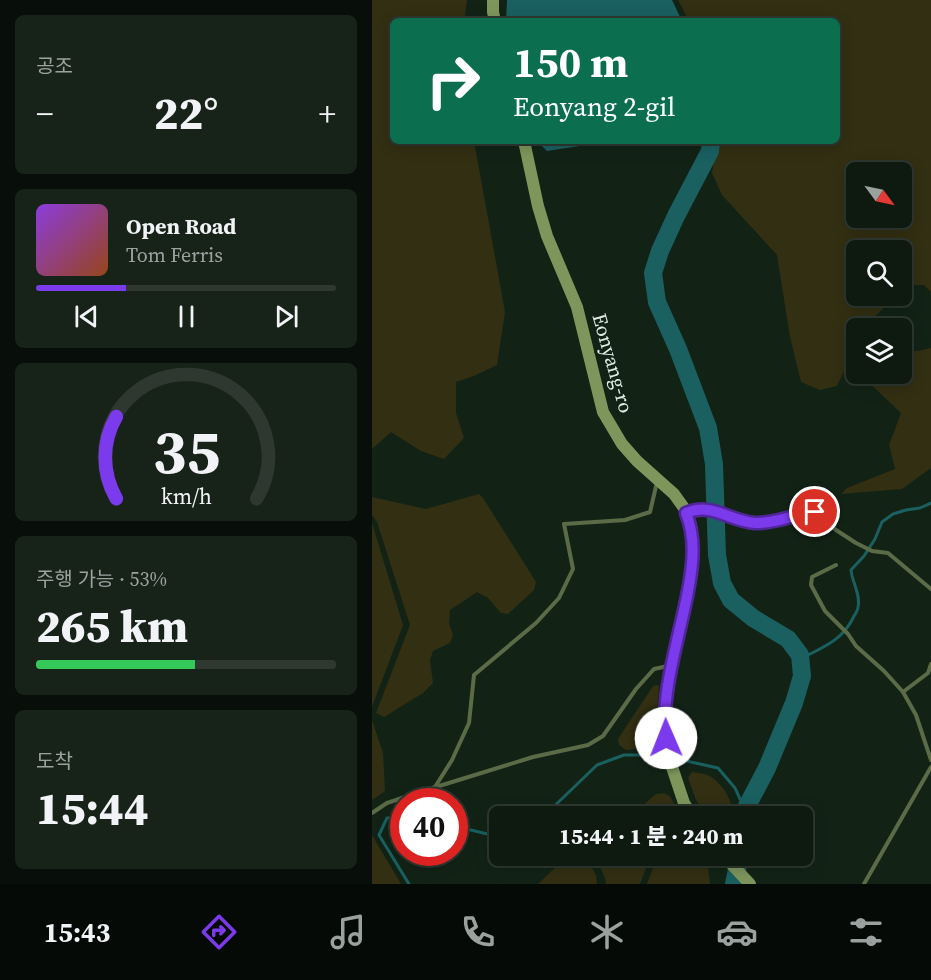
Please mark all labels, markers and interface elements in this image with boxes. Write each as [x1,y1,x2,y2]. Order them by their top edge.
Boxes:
text: 150 m [513,33,628,91]
icon: right [414,42,492,120]
text: 공조 [36,52,73,80]
text: 22° [154,82,218,144]
text: Eonyang 2-gil [513,88,675,125]
text: − [36,91,54,136]
text: + [318,91,336,136]
north arrow [846,162,912,228]
map controls [846,162,912,384]
text: Open Road [126,211,236,241]
button: search [846,240,912,306]
text: Tom Ferris [126,241,223,269]
icon: previous [70,300,103,333]
icon: pause [170,300,203,333]
icon: next [270,300,303,333]
street label: Eonyang-ro [585,310,641,416]
button: layers [846,318,912,384]
text: 35 [152,408,220,494]
text: km/h [160,482,212,511]
pin [789,486,840,537]
icon: arrive [798,495,831,528]
text: 주행 가능 · 53% [36,565,167,593]
text: 265 km [36,595,188,657]
position arrow [634,706,698,770]
text: 도착 [36,747,73,775]
text: 15:44 [36,777,149,839]
speed limit sign: 40 [390,788,468,866]
text: 15:44 · 1 분 · 240 m [559,821,743,851]
icon: directions [198,911,240,953]
icon: music [327,911,369,953]
icon: phone [457,911,499,953]
icon: climate [586,911,628,953]
icon: car [716,911,758,953]
icon: filters [845,911,887,953]
text: 15:43 [44,914,110,951]

